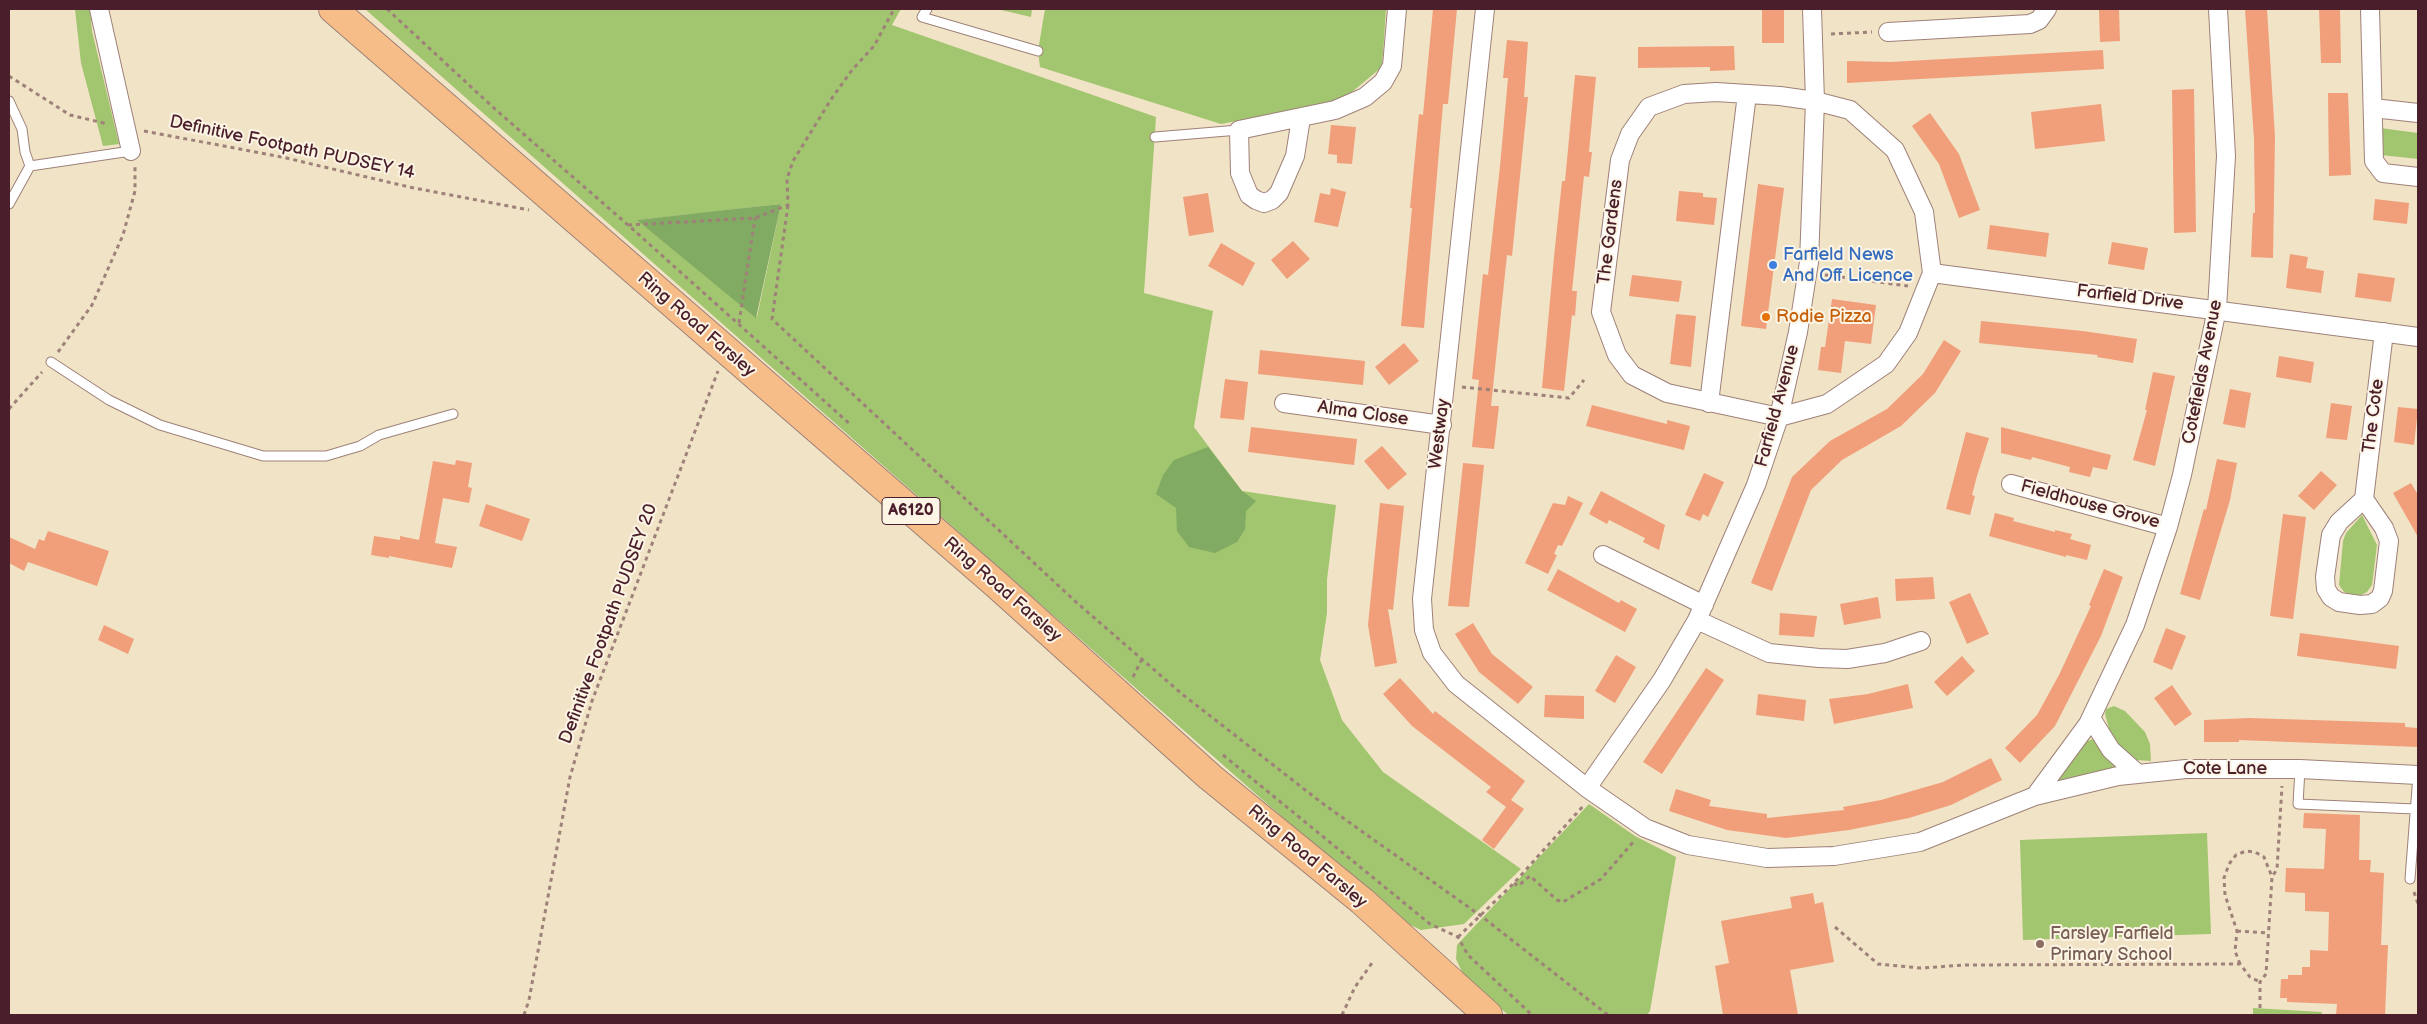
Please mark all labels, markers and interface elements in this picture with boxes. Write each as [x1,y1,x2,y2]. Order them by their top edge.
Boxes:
street label: Definitive Footpath PUDSEY 14 [167,111,417,185]
street label: The Gardens [1594,178,1628,286]
place label: Farfield News And Off Licence [1783,244,1913,286]
marker: Farfield News And Off Licence [1767,259,1779,271]
street label: Ring Road Farsley [633,268,759,382]
street label: Farfield Drive [2075,281,2185,315]
street label: Cotefields Avenue [2178,298,2228,446]
place label: Rodie Pizza [1776,306,1872,328]
marker: Rodie Pizza [1760,311,1772,323]
street label: Farfield Avenue [1751,342,1805,470]
street label: The Cote [2359,378,2389,454]
street label: Alma Close [1316,397,1410,431]
street label: Westway [1425,398,1455,470]
street label: Fieldhouse Grove [2018,476,2162,534]
road number: A6120 [882,498,940,524]
street label: Definitive Footpath PUDSEY 20 [555,501,663,747]
street label: Ring Road Farsley [939,533,1065,647]
street label: Cote Lane [2183,758,2267,780]
street label: Ring Road Farsley [1243,801,1371,913]
place label: Farsley Farfield Primary School [2050,923,2174,966]
marker: Farsley Farfield Primary School [2034,938,2046,950]

